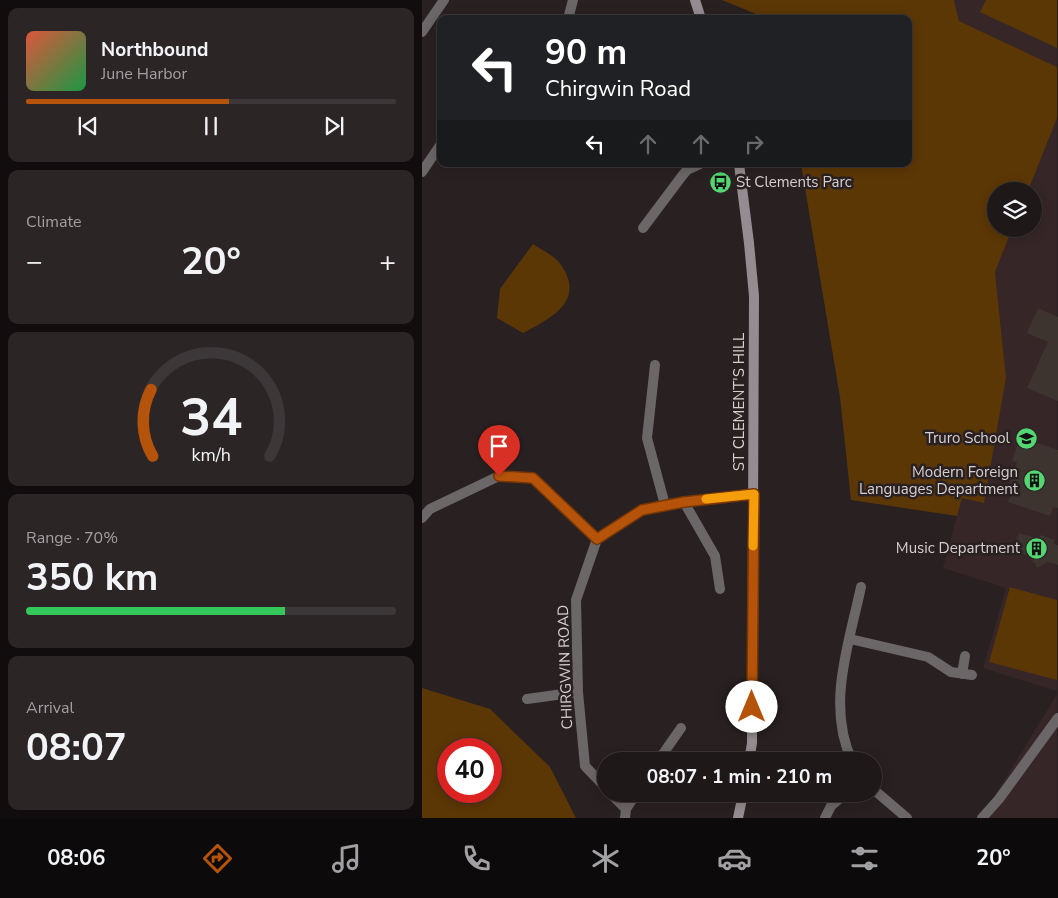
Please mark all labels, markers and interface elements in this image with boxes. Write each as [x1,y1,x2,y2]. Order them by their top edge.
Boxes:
text: 90 m [545,29,627,76]
icon: left [462,35,527,100]
text: Northbound [101,37,208,63]
text: June Harbor [101,63,187,85]
text: Chirgwin Road [545,74,691,104]
icon: previous [74,112,102,140]
icon: pause [197,112,225,140]
icon: next [320,112,348,140]
icon: left [581,130,609,158]
icon: ahead [634,130,662,158]
icon: ahead [687,130,715,158]
icon: right [740,130,768,158]
bus stop icon: St Clements Parc [708,170,732,194]
place label: St Clements Parc [736,172,852,192]
map controls [987,182,1042,237]
button: layers [987,182,1042,237]
text: Climate [26,211,81,233]
text: 20° [181,236,241,287]
text: − [26,243,43,281]
text: + [379,243,396,281]
street label: ST CLEMENT'S HILL [729,333,749,471]
text: 34 [180,382,242,453]
pin [478,425,520,476]
school or university icon: Truro School [1014,426,1038,450]
place label: Truro School [925,428,1011,448]
icon: arrive [485,432,513,460]
text: km/h [191,443,231,467]
place label: Modern Foreign Languages Department [859,462,1019,499]
building icon: Modern Foreign Languages Department [1022,469,1046,493]
text: Range · 70% [26,527,118,549]
building icon: Music Department [1024,536,1048,560]
place label: Music Department [896,538,1021,558]
text: 350 km [26,552,158,603]
street label: CHIRGWIN ROAD [553,604,577,730]
position arrow [725,680,777,732]
text: Arrival [26,697,74,719]
text: 08:07 [26,722,127,773]
speed limit sign: 40 [437,738,502,803]
text: 08:07 · 1 min · 210 m [647,764,832,790]
icon: directions [200,841,235,876]
icon: music [329,841,364,876]
icon: phone [459,841,494,876]
icon: climate [588,841,623,876]
icon: car [717,841,752,876]
icon: filters [847,841,882,876]
text: 08:06 [47,843,105,873]
text: 20° [976,843,1011,873]

